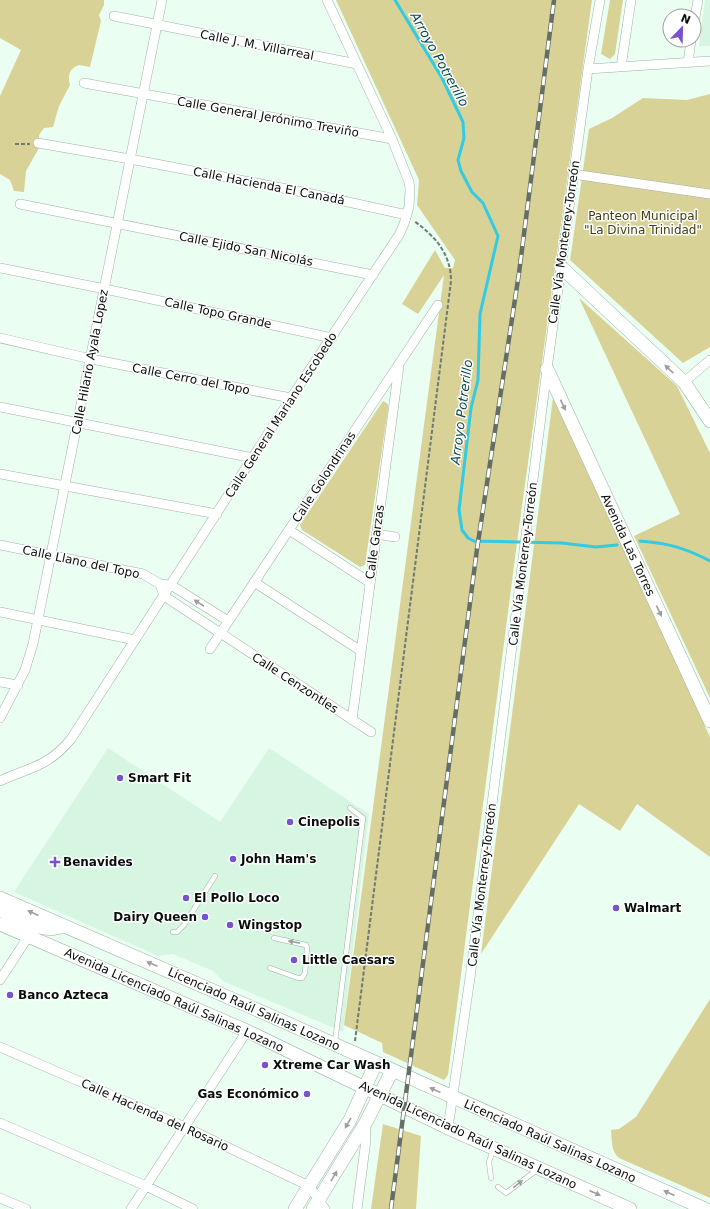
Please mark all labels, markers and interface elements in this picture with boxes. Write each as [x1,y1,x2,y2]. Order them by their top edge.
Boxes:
north arrow [662,8,702,48]
water label: Arroyo Potrerillo [407,9,472,109]
text: N [679,11,692,27]
street label: Calle J. M. Villarreal [199,27,315,63]
street label: Calle General Jerónimo Treviño [176,94,360,140]
street label: Calle Vía Monterrey-Torreón [546,159,582,325]
street label: Calle Hacienda El Canadá [192,164,346,208]
park label: Panteon Municipal "La Divina Trinidad" [584,209,702,237]
street label: Calle Ejido San Nicolás [178,229,314,269]
street label: Calle Hilario Ayala Lopez [69,288,111,436]
street label: Calle Topo Grande [163,295,273,331]
street label: Calle General Mariano Escobedo [222,330,340,500]
water label: Arroyo Potrerillo [447,359,475,466]
street label: Calle Cerro del Topo [131,361,251,397]
one-way arrow [664,364,675,373]
one-way arrow [560,399,566,410]
street label: Calle Golondrinas [289,429,359,525]
street label: Calle Vía Monterrey-Torreón [506,481,540,647]
street label: Avenida Las Torres [598,492,658,598]
street label: Calle Garzas [363,504,387,580]
street label: Calle Llano del Topo [21,543,141,581]
one-way arrow [194,599,204,607]
one-way arrow [656,606,662,617]
street label: Calle Cenzontles [249,650,341,716]
place label: Smart Fit [128,771,191,785]
marker: Smart Fit [115,773,125,783]
street label: Calle Vía Monterrey-Torreón [465,802,499,968]
place label: Cinepolis [298,815,360,829]
marker: Cinepolis [285,817,295,827]
place label: John Ham's [240,852,316,866]
marker: John Ham's [228,854,238,864]
place label: Benavides [63,855,133,869]
marker: Benavides [50,857,60,867]
place label: El Pollo Loco [194,891,279,905]
marker: El Pollo Loco [181,893,191,903]
place label: Walmart [624,901,682,915]
marker: Walmart [611,903,621,913]
one-way arrow [26,909,38,915]
place label: Dairy Queen [113,910,197,924]
marker: Dairy Queen [200,912,210,922]
place label: Wingstop [238,918,303,932]
marker: Wingstop [225,920,235,930]
one-way arrow [288,939,300,945]
street label: Avenida Licenciado Raúl Salinas Lozano [62,945,286,1055]
place label: Little Caesars [302,953,395,967]
marker: Little Caesars [289,955,299,965]
one-way arrow [146,961,158,967]
street label: Licenciado Raúl Salinas Lozano [166,964,342,1054]
place label: Banco Azteca [18,988,109,1002]
marker: Banco Azteca [5,990,15,1000]
place label: Xtreme Car Wash [273,1058,390,1072]
marker: Xtreme Car Wash [260,1060,270,1070]
street label: Calle Hacienda del Rosario [79,1076,231,1154]
street label: Avenida Licenciado Raúl Salinas Lozano [357,1078,579,1192]
place label: Gas Económico [197,1087,299,1101]
one-way arrow [429,1087,440,1093]
marker: Gas Económico [302,1089,312,1099]
street label: Licenciado Raúl Salinas Lozano [462,1096,638,1186]
one-way arrow [345,1117,351,1129]
one-way arrow [330,1171,338,1181]
one-way arrow [513,1181,523,1189]
one-way arrow [664,1190,675,1196]
one-way arrow [589,1191,601,1197]

